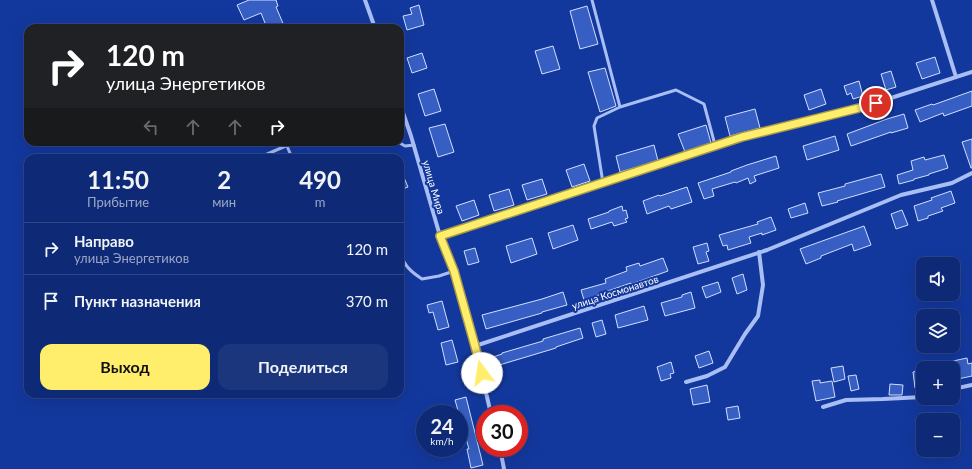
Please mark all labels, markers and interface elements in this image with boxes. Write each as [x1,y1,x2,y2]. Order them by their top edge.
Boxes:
text: 120 m [106,38,185,72]
icon: right [40,40,92,92]
text: улица Энергетиков [106,72,265,94]
pin [859,86,893,120]
icon: arrive [865,92,887,114]
icon: left [140,116,162,138]
icon: ahead [182,116,204,138]
icon: ahead [224,116,246,138]
icon: right [266,116,288,138]
street label: улица Мира [421,159,447,215]
text: 11:50 [87,165,149,194]
text: 2 [217,165,231,194]
text: 490 [299,165,341,194]
text: Прибытие [87,194,149,210]
text: мин [212,194,236,210]
text: m [315,194,325,210]
text: Направо [74,232,134,250]
icon: right [40,238,62,260]
text: 120 m [346,240,388,258]
text: улица Энергетиков [74,250,189,266]
map controls [916,257,960,457]
button: sound [916,257,960,301]
street label: улица Космонавтов [570,272,660,312]
icon: arrive [40,290,62,312]
text: Пункт назначения [74,292,201,310]
text: 370 m [346,292,388,310]
button: layers [916,309,960,353]
button: Выход [40,344,210,390]
button: Поделиться [218,344,388,390]
position arrow [461,352,503,394]
button: + [916,361,960,405]
speed limit sign: 30 [476,405,528,457]
button: − [916,413,960,457]
text: 24 [430,414,454,438]
text: km/h [430,435,454,447]

